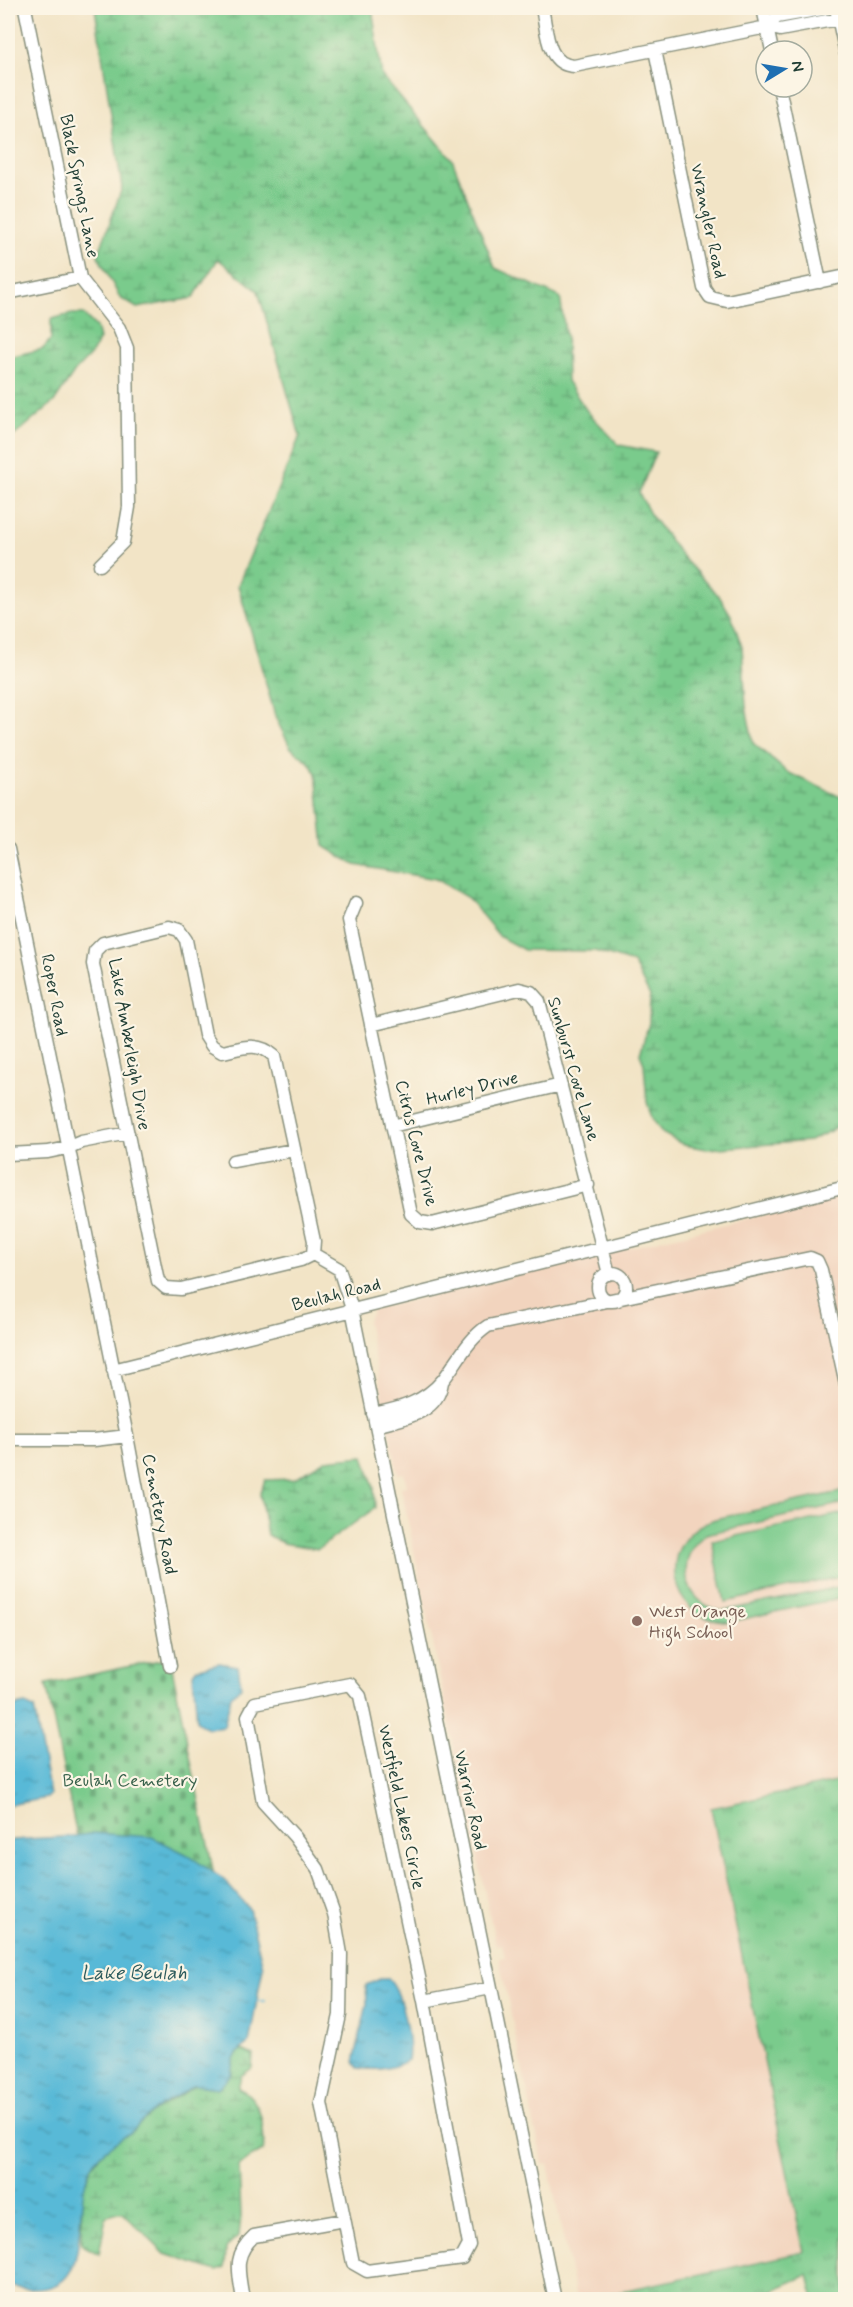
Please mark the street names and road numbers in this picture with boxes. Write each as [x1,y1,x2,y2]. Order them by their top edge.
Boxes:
street label: Black Springs Lane [52,112,105,260]
street label: Wrangler Road [684,161,732,281]
street label: Roper Road [34,952,74,1038]
street label: Lake Amberleigh Drive [102,956,156,1132]
street label: Sunburst Cove Lane [541,994,605,1144]
street label: Hurley Drive [424,1066,521,1112]
street label: Citrus Cove Drive [389,1078,443,1209]
street label: Beulah Road [289,1272,383,1318]
street label: Cemetery Road [136,1452,182,1577]
street label: Westfield Lakes Circle [372,1723,430,1892]
street label: Warrior Road [448,1748,492,1852]

